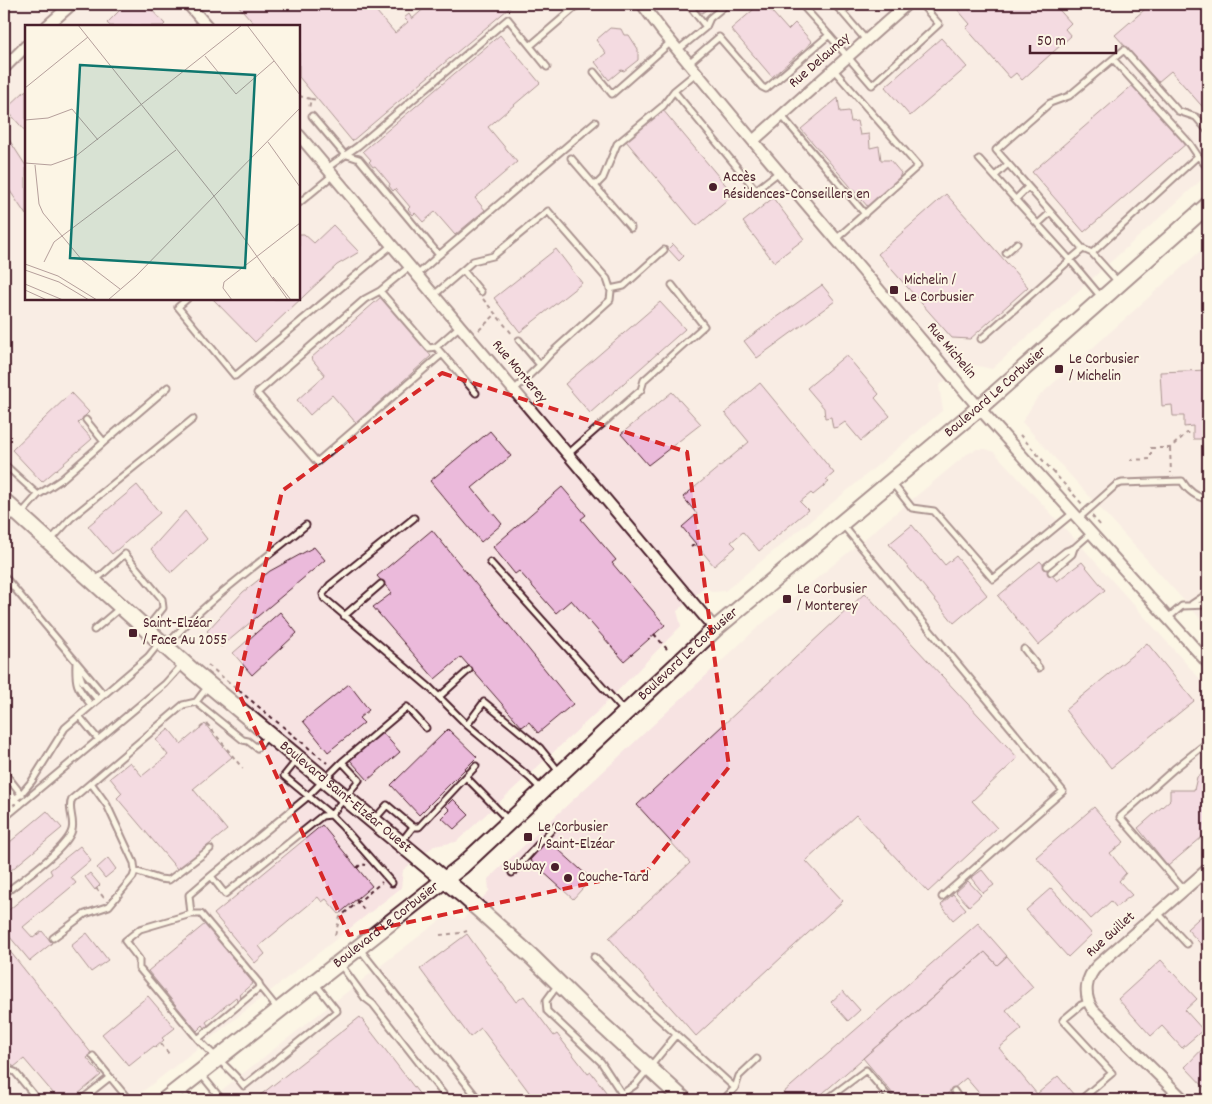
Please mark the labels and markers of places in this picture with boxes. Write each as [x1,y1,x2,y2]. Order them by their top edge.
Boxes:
place label: Accès Résidences-Conseillers en [723,167,870,206]
marker: Accès Résidences-Conseillers en [707,181,719,193]
place label: Michelin / Le Corbusier [904,270,974,309]
marker: Michelin / Le Corbusier [888,284,900,296]
place label: Le Corbusier / Michelin [1069,349,1139,388]
marker: Le Corbusier / Michelin [1053,363,1065,375]
place label: Le Corbusier / Monterey [797,579,867,618]
marker: Le Corbusier / Monterey [781,593,793,605]
place label: Saint-Elzéar / Face Au 2055 [143,613,227,652]
marker: Saint-Elzéar / Face Au 2055 [127,627,139,639]
place label: Le Corbusier / Saint-Elzéar [538,817,615,856]
marker: Le Corbusier / Saint-Elzéar [522,831,534,843]
place label: Subway [503,856,546,878]
marker: Subway [549,861,561,873]
place label: Couche-Tard [578,867,649,889]
marker: Couche-Tard [562,872,574,884]

